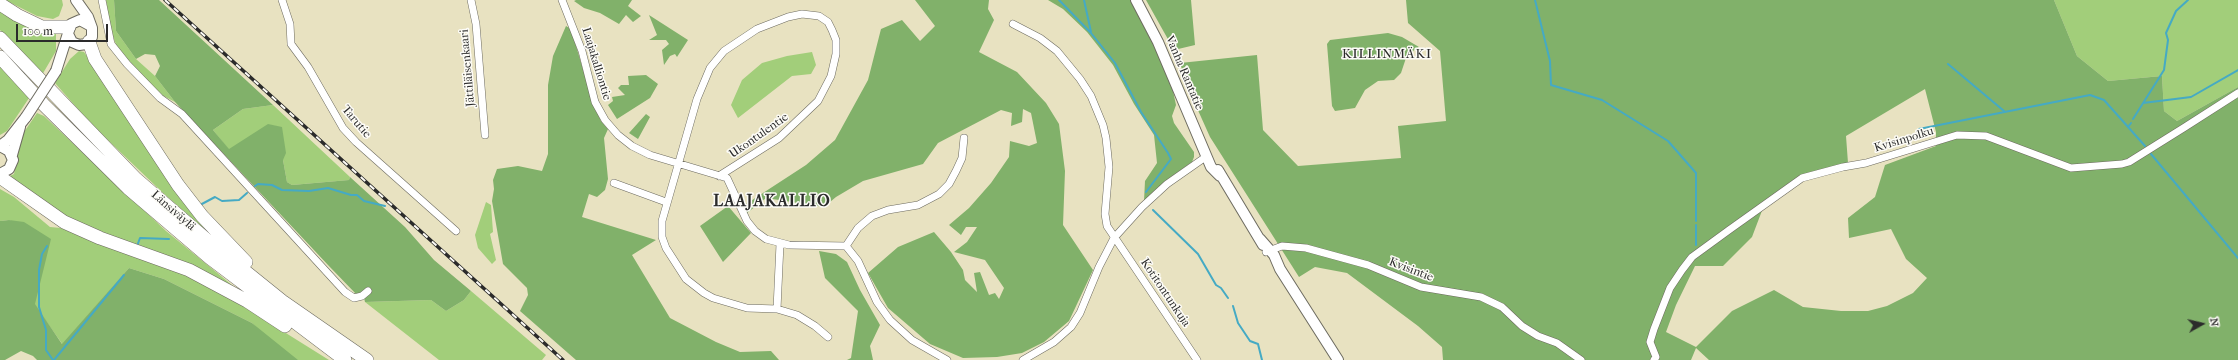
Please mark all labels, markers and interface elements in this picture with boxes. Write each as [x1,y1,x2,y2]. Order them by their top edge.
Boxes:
scale bar [18,16,110,42]
text: 100 m [23,24,53,38]
street label: Laajakalliontie [578,26,614,102]
street label: Jättiläisenkaari [457,29,479,107]
street label: Vanha Rantatie [1162,34,1206,112]
district label: KILLINMÄKI [1342,47,1432,63]
street label: Tarutie [338,103,374,141]
street label: Ukontulentie [727,110,791,162]
street label: Kvisinpolku [1872,124,1936,156]
street label: Länsiväylä [148,188,198,234]
district label: LAAJAKALLIO [713,192,831,212]
street label: Kvisintie [1387,255,1435,285]
street label: Kotitontunkuja [1137,256,1193,330]
north arrow [2182,304,2222,344]
text: N [2207,317,2221,327]

